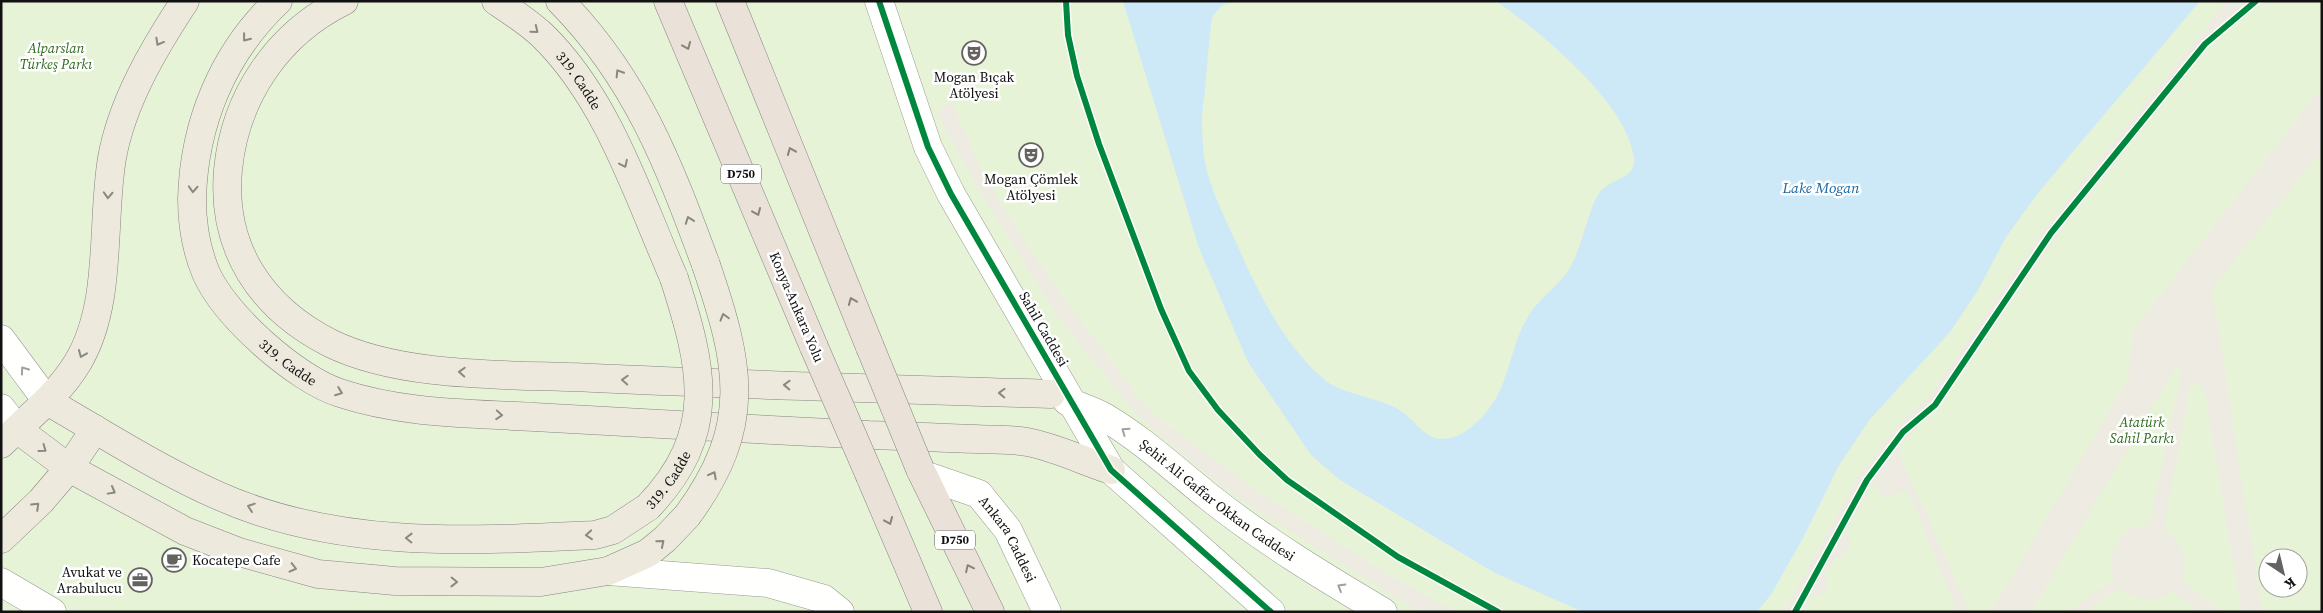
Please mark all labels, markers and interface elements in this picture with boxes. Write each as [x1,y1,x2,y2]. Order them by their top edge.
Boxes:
one-way arrow [529,24,538,32]
one-way arrow [243,32,251,41]
one-way arrow [155,37,165,46]
park label: Alparslan Türkeş Parkı [20,38,93,74]
theatre icon: Mogan Bıçak Atölyesi [961,40,987,66]
one-way arrow [680,41,691,50]
street label: 319. Cadde [551,47,606,114]
place label: Mogan Bıçak Atölyesi [934,67,1015,103]
one-way arrow [616,70,625,79]
theatre icon: Mogan Çömlek Atölyesi [1018,142,1044,168]
one-way arrow [786,147,797,156]
one-way arrow [618,159,629,168]
road number: D750 [721,164,761,183]
place label: Mogan Çömlek Atölyesi [984,169,1078,205]
water label: Lake Mogan [1782,177,1860,198]
one-way arrow [187,185,198,193]
one-way arrow [102,191,113,199]
one-way arrow [750,207,761,216]
one-way arrow [685,216,695,224]
street label: Konya-Ankara Yolu [765,249,829,365]
street label: Sahil Caddesi [1014,288,1074,370]
one-way arrow [848,298,858,306]
one-way arrow [719,314,729,322]
street label: 319. Cadde [255,334,321,391]
one-way arrow [77,349,88,358]
one-way arrow [21,366,30,376]
one-way arrow [458,366,466,377]
one-way arrow [620,374,628,385]
one-way arrow [783,380,791,391]
one-way arrow [334,386,343,396]
one-way arrow [998,387,1006,398]
one-way arrow [495,409,503,420]
park label: Atatürk Sahil Parkı [2110,412,2175,448]
one-way arrow [1121,428,1131,437]
street label: Şehit Ali Gaffar Okkan Caddesi [1135,434,1299,566]
one-way arrow [37,443,46,451]
street label: 319. Cadde [641,447,696,514]
one-way arrow [707,471,717,480]
one-way arrow [106,485,115,495]
street label: Ankara Caddesi [974,491,1041,585]
one-way arrow [31,503,40,512]
one-way arrow [247,503,255,513]
one-way arrow [883,516,893,525]
one-way arrow [585,529,593,540]
road number: D750 [935,530,975,550]
one-way arrow [405,533,413,543]
one-way arrow [655,540,664,548]
cafe icon: Kocatepe Cafe [161,547,187,573]
north arrow [2258,548,2308,598]
place label: Kocatepe Cafe [192,550,281,570]
place label: Avukat ve Arabulucu [57,562,122,598]
one-way arrow [288,562,297,573]
one-way arrow [965,564,975,573]
office icon: Avukat ve Arabulucu [127,567,153,593]
text: K [2281,573,2300,595]
one-way arrow [450,577,458,587]
one-way arrow [1338,584,1347,594]

